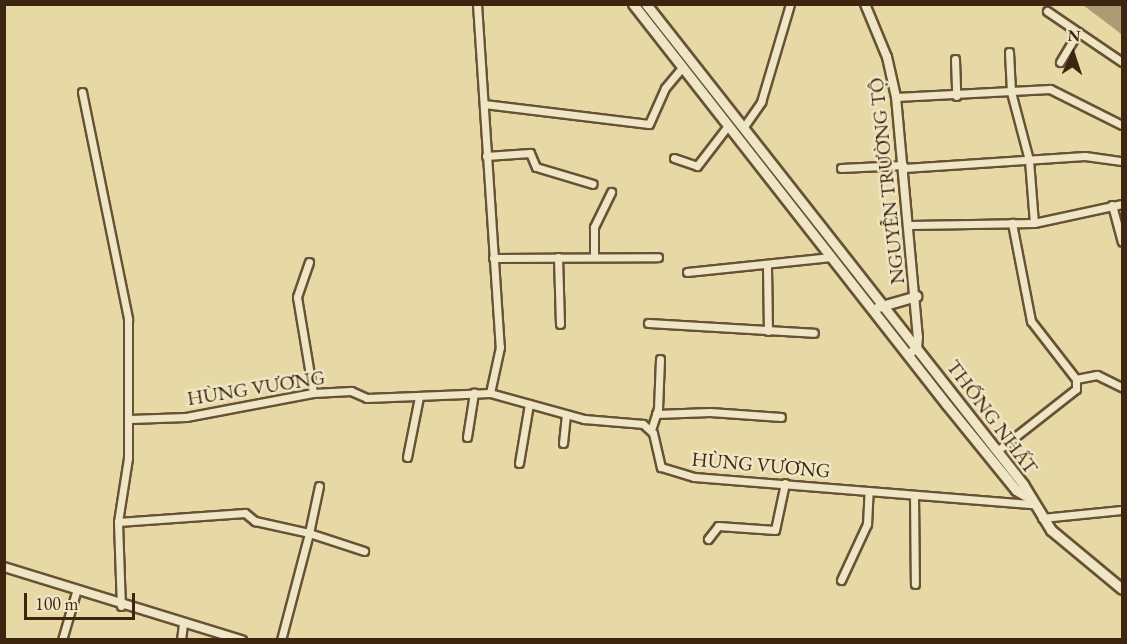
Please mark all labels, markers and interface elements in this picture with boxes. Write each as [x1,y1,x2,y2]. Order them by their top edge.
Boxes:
north arrow [1043,24,1103,84]
text: N [1067,25,1081,46]
street label: NGUYỄN TRƯỜNG TỘ [864,76,910,286]
street label: THỐNG NHẤT [941,355,1043,479]
street label: HÙNG VƯƠNG [185,365,327,411]
street label: HÙNG VƯƠNG [691,447,831,483]
scale bar [27,581,138,619]
text: 100 m [35,592,79,615]

